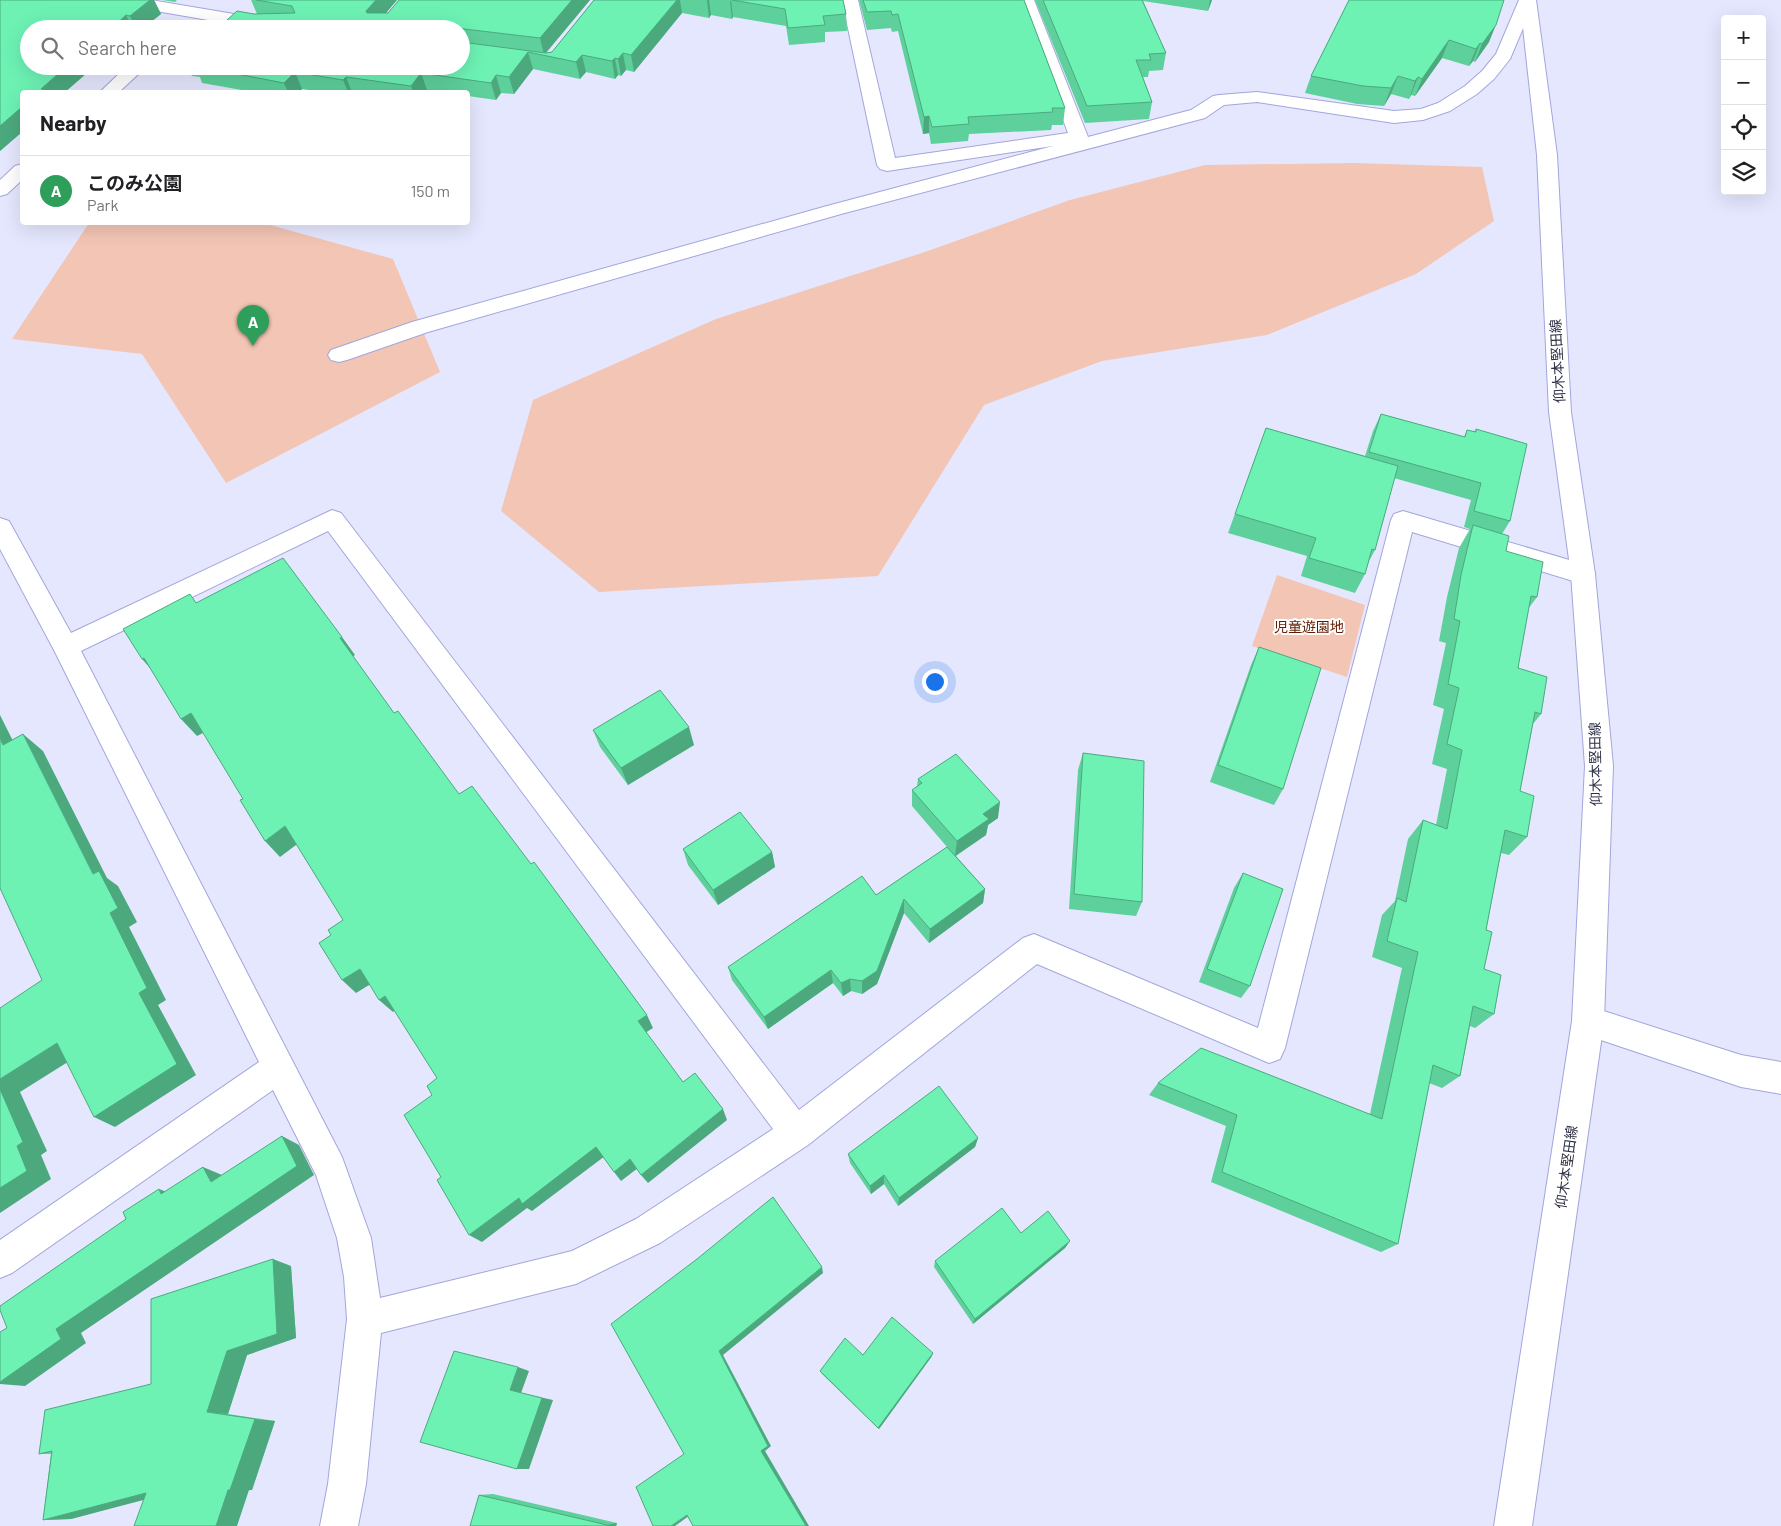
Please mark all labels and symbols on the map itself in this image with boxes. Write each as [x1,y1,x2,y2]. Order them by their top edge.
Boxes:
pin: A [237,305,269,346]
street label: 仰木本堅田線 [1546,319,1568,403]
park label: 児童遊園地 [1274,618,1344,635]
your location [922,669,948,695]
street label: 仰木本堅田線 [1586,722,1604,806]
street label: 仰木本堅田線 [1552,1124,1580,1210]

